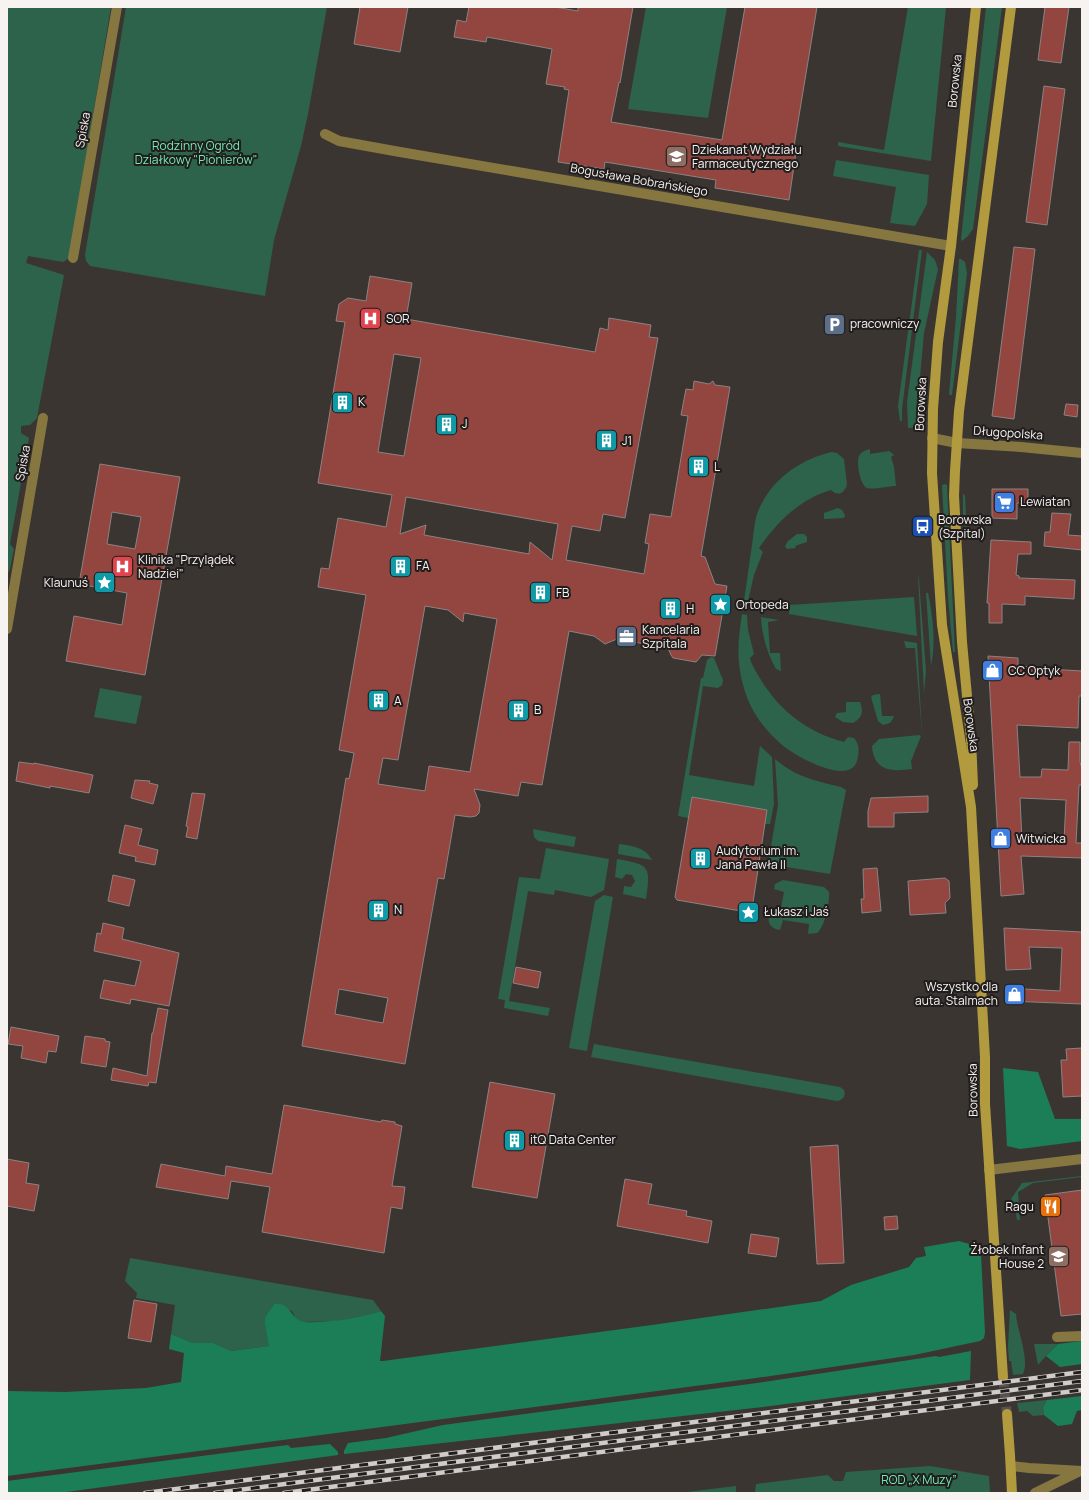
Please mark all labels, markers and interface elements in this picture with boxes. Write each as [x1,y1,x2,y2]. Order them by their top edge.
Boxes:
street label: Borowska [943,53,966,108]
street label: Spiska [71,111,94,149]
park label: Rodzinny Ogród Działkowy "Pionierów" [135,137,257,168]
place label: Dziekanat Wydziału Farmaceutycznego [692,141,802,172]
school or university icon: Dziekanat Wydziału Farmaceutycznego [663,144,689,170]
street label: Bogusława Bobrańskiego [569,159,709,200]
hospital icon: SOR [358,306,384,332]
place label: SOR [386,310,410,327]
parking icon: pracowniczy [822,311,848,337]
place label: pracowniczy [850,315,920,332]
street label: Borowska [911,377,930,431]
building icon: K [329,389,355,415]
place label: K [358,393,366,410]
building icon: J [434,411,460,437]
place label: J [462,415,468,432]
street label: Długopolska [973,422,1043,443]
building icon: J1 [593,428,619,454]
place label: J1 [622,432,632,449]
street label: Spiska [11,444,34,482]
building icon: L [685,454,711,480]
place label: L [714,458,720,475]
supermarket icon: Lewiatan [991,489,1017,515]
place label: Lewiatan [1020,493,1070,510]
place label: Borowska (Szpital) [938,511,991,542]
bus stop icon: Borowska (Szpital) [909,514,935,540]
place label: Klinika "Przylądek Nadziei" [138,551,235,582]
building icon: FA [387,553,413,579]
hospital icon: Klinika "Przylądek Nadziei" [110,554,136,580]
place label: FA [416,557,430,574]
place icon: Klaunuś [91,570,117,596]
place label: Klaunuś [44,574,88,591]
building icon: FB [527,580,553,606]
place label: FB [556,584,569,601]
place icon: Ortopeda [708,592,734,618]
building icon: H [658,596,684,622]
place label: Ortopeda [736,596,789,613]
place label: H [686,600,694,617]
place label: Kancelaria Szpitala [642,621,700,652]
office icon: Kancelaria Szpitala [613,624,639,650]
shop icon: CC Optyk [979,658,1005,684]
place label: CC Optyk [1008,662,1061,679]
building icon: A [365,688,391,714]
place label: A [394,692,402,709]
building icon: B [505,697,531,723]
street label: Borowska [959,697,984,753]
place label: B [534,701,541,718]
shop icon: Witwicka [988,826,1014,852]
place label: Witwicka [1016,830,1066,847]
place label: Audytorium im. Jana Pawła II [716,842,799,873]
building icon: Audytorium im. Jana Pawła II [687,845,713,871]
building icon: N [365,897,391,923]
place icon: Łukasz i Jaś [736,899,762,925]
place label: N [394,901,402,918]
place label: Łukasz i Jaś [764,903,829,920]
place label: Wszystko dla auta. Stalmach [915,978,998,1009]
shop icon: Wszystko dla auta. Stalmach [1001,981,1027,1007]
street label: Borowska [964,1063,981,1117]
building icon: itQ Data Center [501,1127,527,1153]
place label: itQ Data Center [530,1131,616,1148]
restaurant icon: Ragu [1037,1194,1063,1220]
place label: Ragu [1006,1198,1034,1215]
place label: Żłobek Infant House 2 [970,1241,1044,1272]
school or university icon: Żłobek Infant House 2 [1046,1244,1072,1270]
park label: ROD „X Muzy” [881,1471,957,1488]

